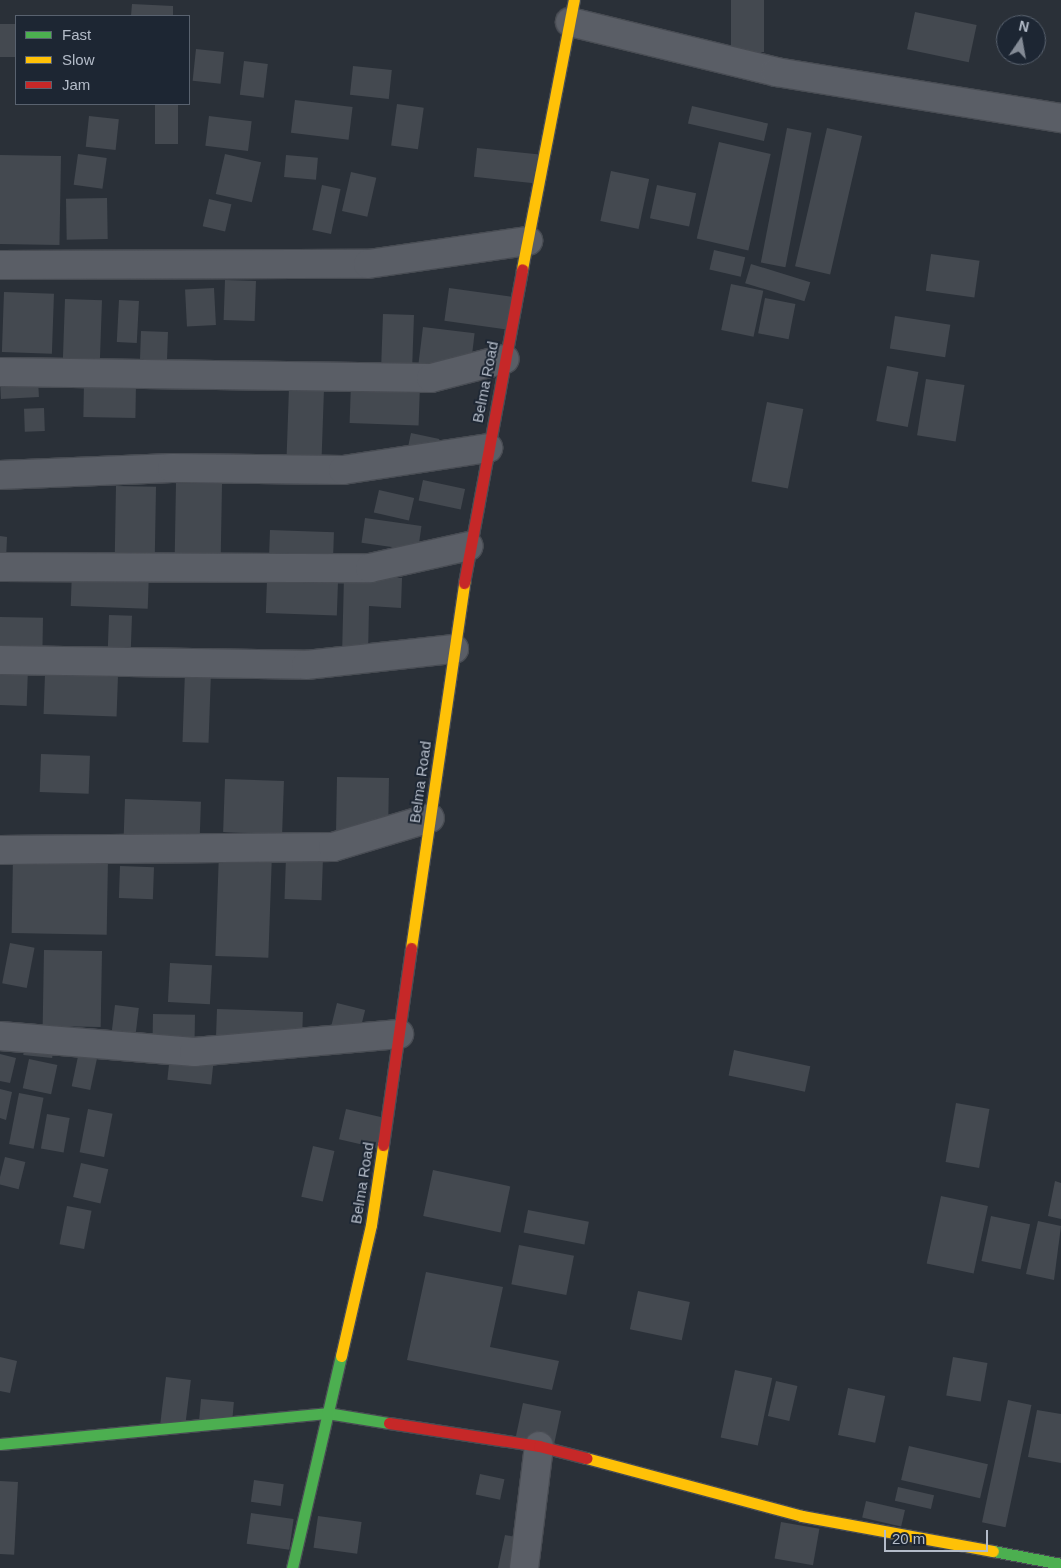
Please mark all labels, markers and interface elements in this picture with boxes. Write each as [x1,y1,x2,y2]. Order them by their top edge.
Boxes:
legend [15,15,190,105]
north arrow [996,15,1046,65]
text: N [1017,17,1031,35]
text: Fast [62,26,91,43]
text: Slow [62,51,95,68]
text: Jam [62,76,90,93]
street label: Belma Road [468,340,502,424]
street label: Belma Road [405,740,435,824]
street label: Belma Road [347,1141,377,1225]
scale bar [886,1520,990,1552]
text: 20 m [892,1530,925,1547]

